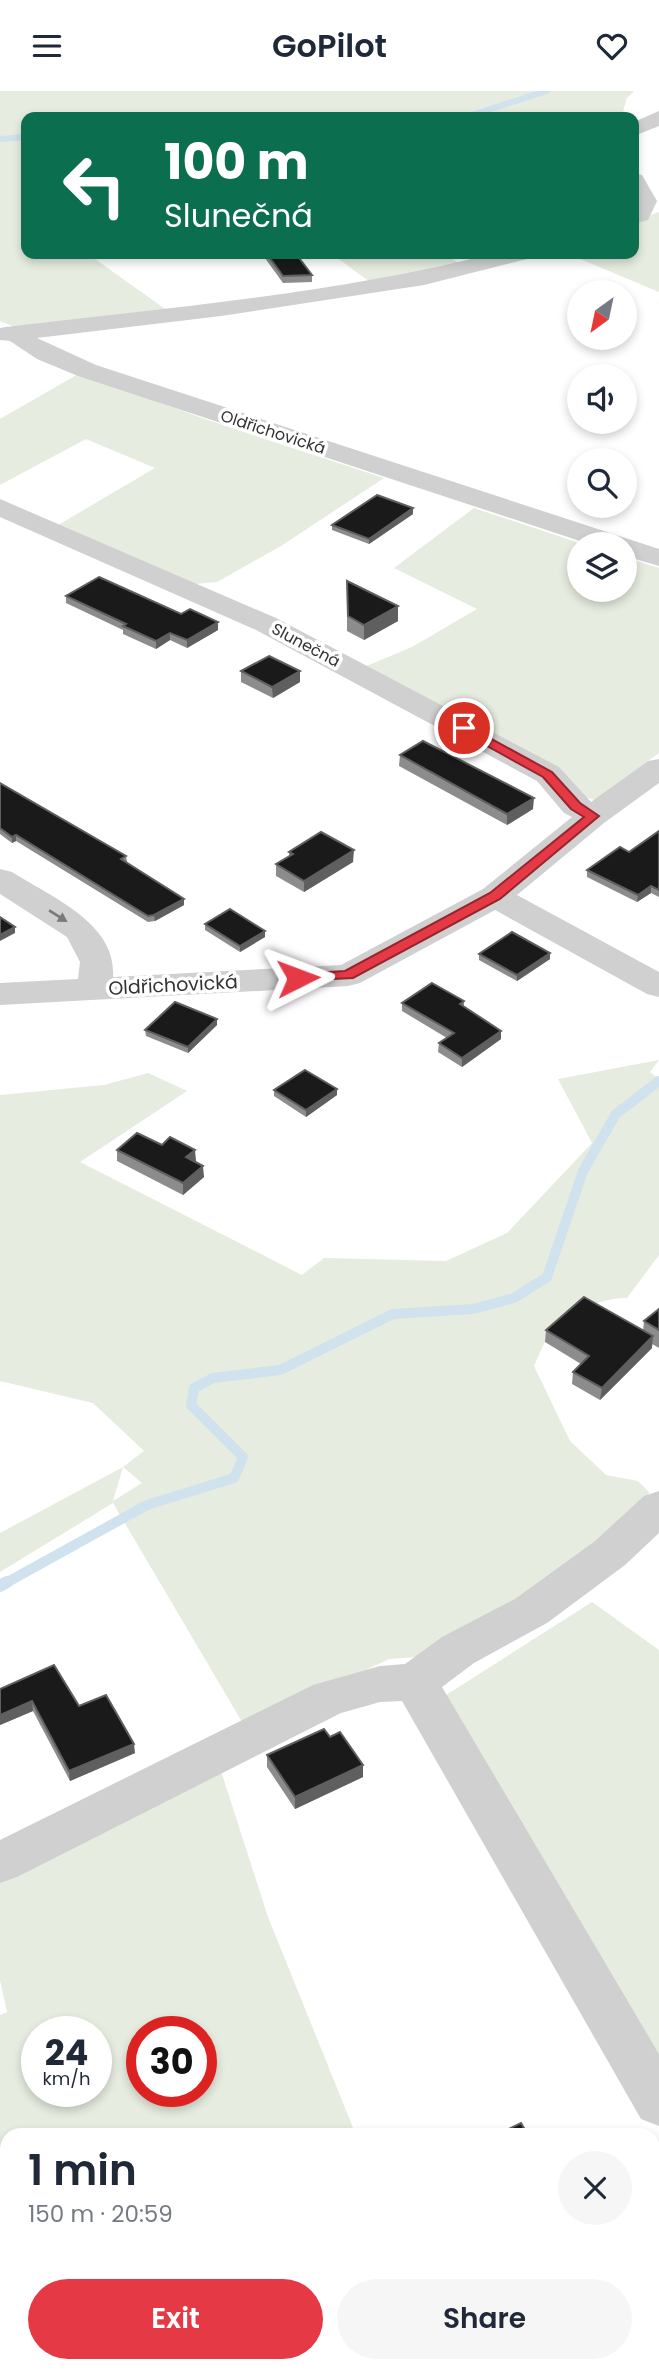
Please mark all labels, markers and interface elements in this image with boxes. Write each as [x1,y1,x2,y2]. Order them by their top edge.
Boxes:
text: GoPilot [272,23,387,68]
icon: menu [28,27,66,65]
icon: heart [593,27,631,65]
text: 100 m [164,128,309,196]
icon: left [49,140,140,231]
text: Slunečná [164,193,313,238]
north arrow [567,280,637,350]
map controls [567,280,637,602]
button: sound [567,364,637,434]
street label: Oldřichovická [218,404,328,460]
button: search [567,448,637,518]
button: layers [567,532,637,602]
street label: Slunečná [268,617,344,673]
pin [434,698,494,758]
icon: arrive [445,709,483,747]
one-way arrow [48,909,67,922]
position arrow [261,941,335,1015]
street label: Oldřichovická [108,968,238,1002]
speed limit sign: 30 [126,2016,217,2107]
text: 24 [45,2028,88,2077]
text: km/h [43,2066,90,2091]
text: 1 min [28,2141,137,2200]
button: close [558,2151,632,2225]
text: 150 m · 20:59 [28,2198,173,2230]
button: Exit [28,2279,323,2359]
button: Share [337,2279,632,2359]

